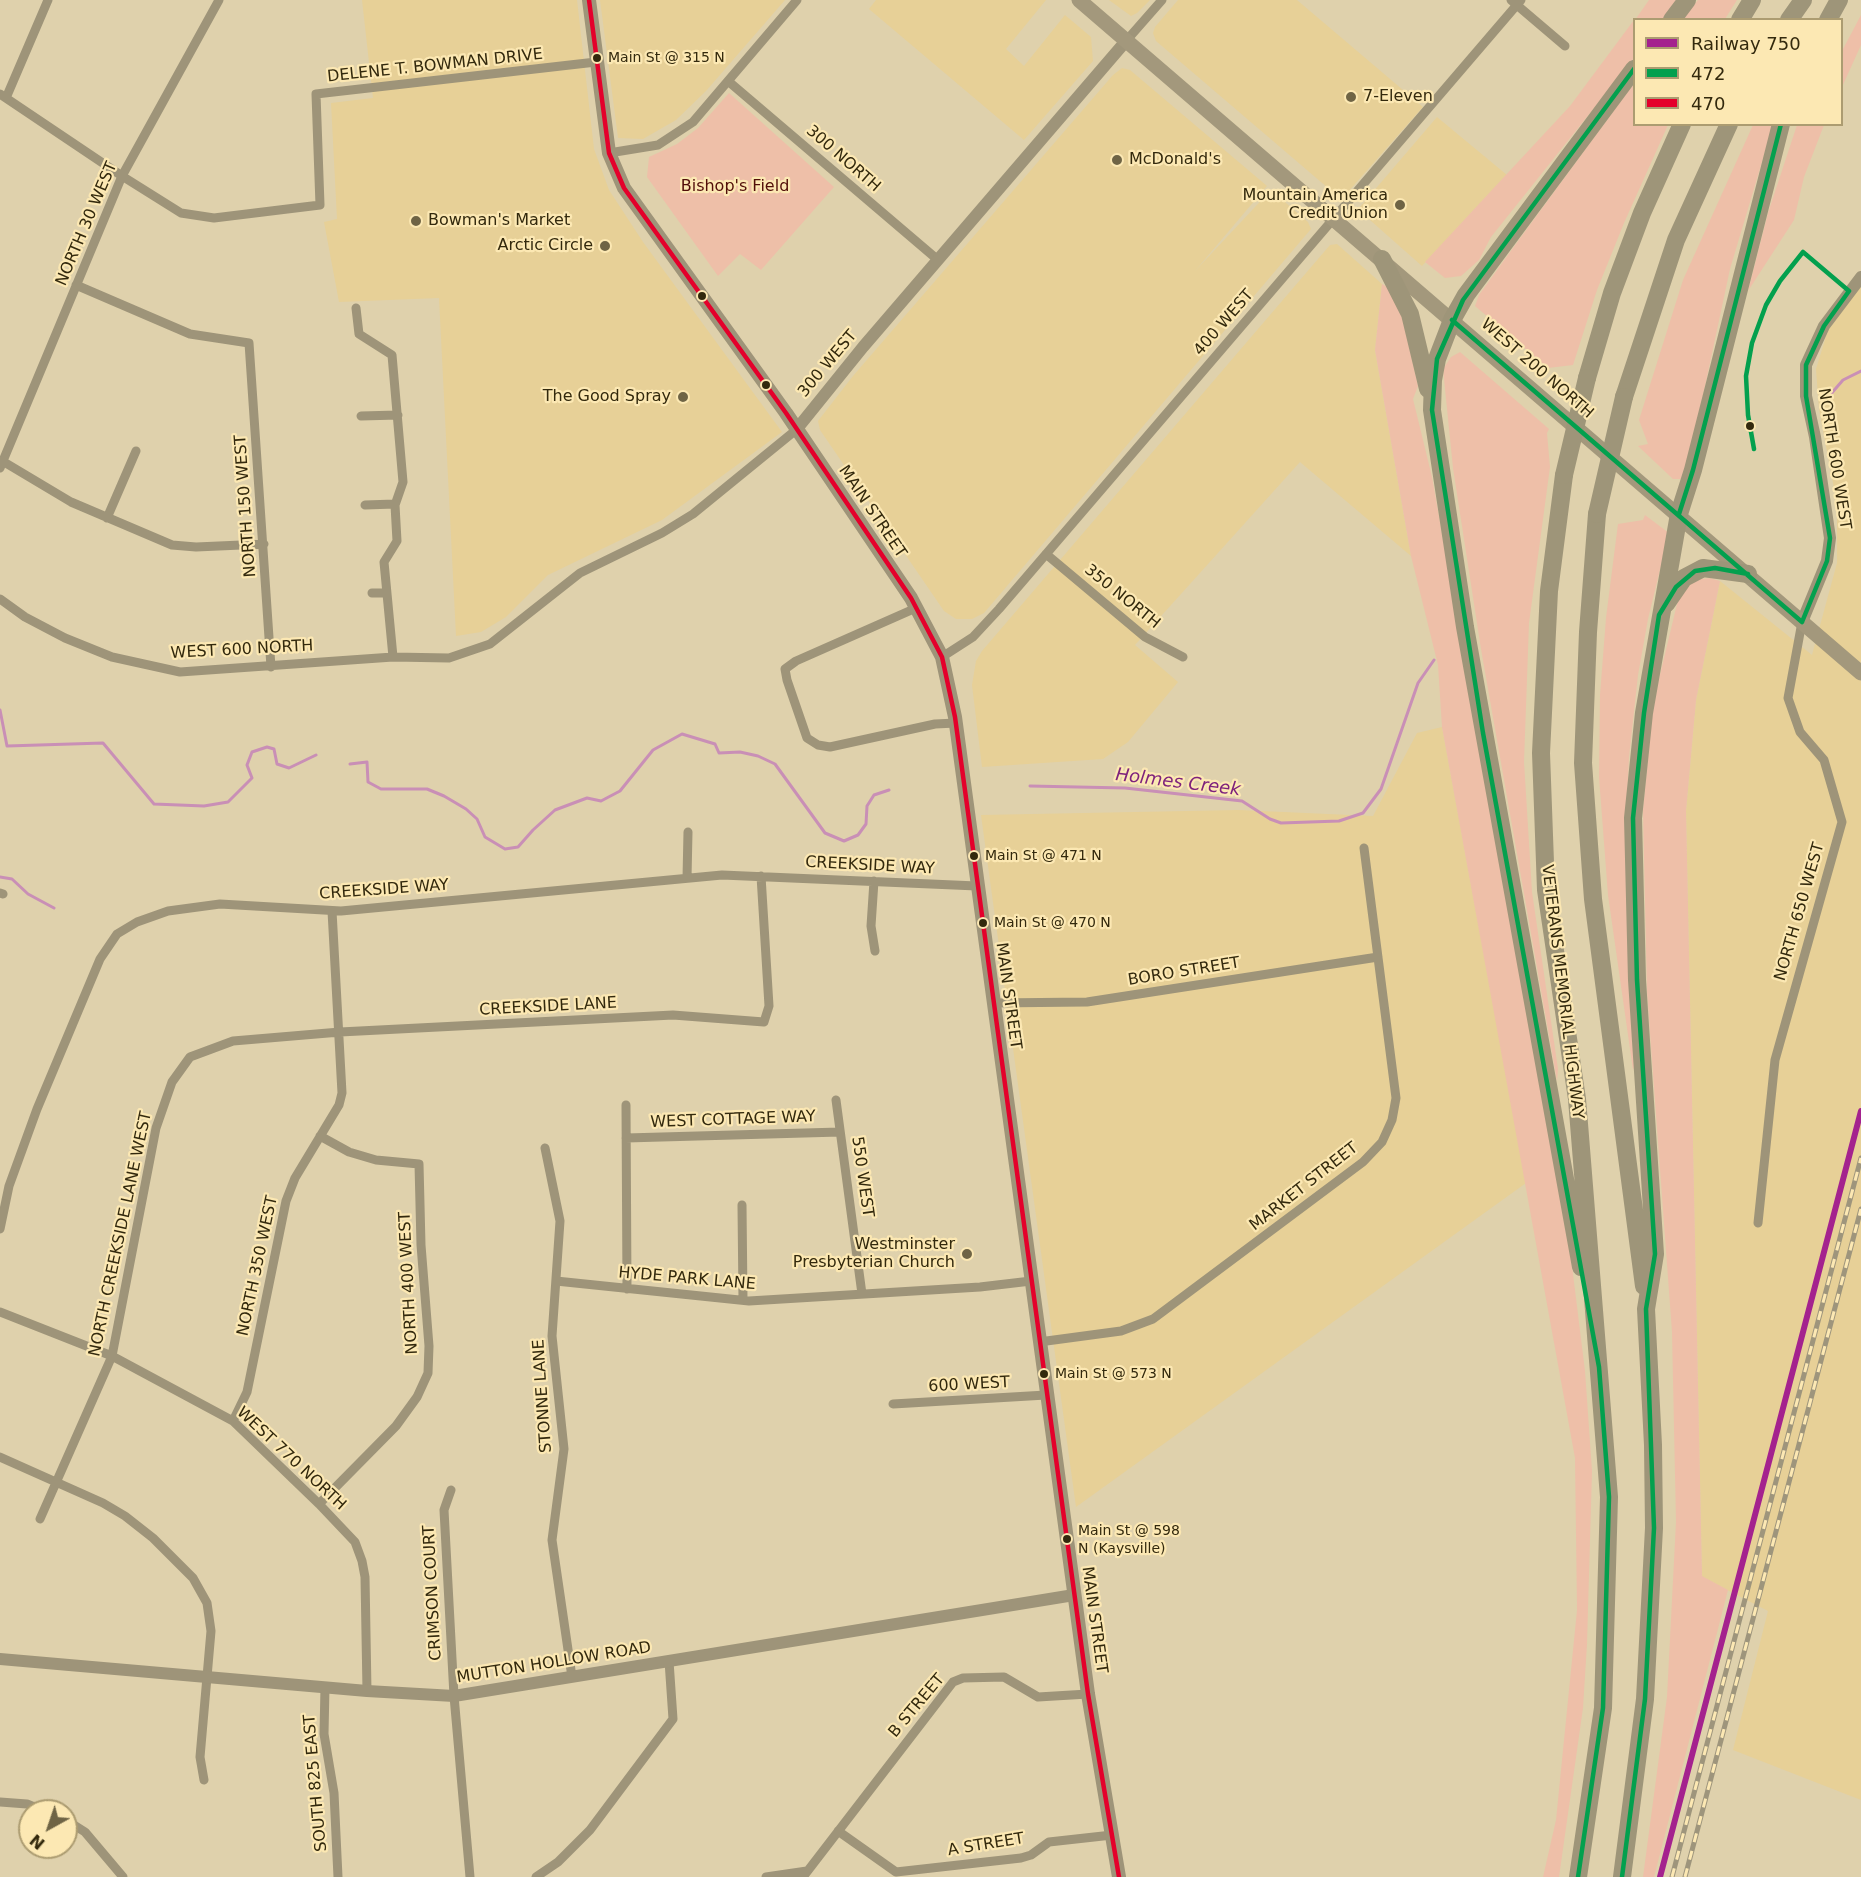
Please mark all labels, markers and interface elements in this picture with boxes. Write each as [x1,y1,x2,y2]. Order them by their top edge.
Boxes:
legend [1633,18,1843,126]
text: Railway 750 [1691,33,1801,54]
street label: DELENE T. BOWMAN DRIVE [326,45,544,87]
place label: Main St @ 315 N [608,50,725,66]
marker: Main St @ 315 N [591,52,603,64]
text: 472 [1691,63,1725,84]
place label: 7-Eleven [1363,87,1433,107]
marker: 7-Eleven [1344,90,1358,104]
text: 470 [1691,93,1725,114]
street label: 300 NORTH [802,122,884,196]
place label: McDonald's [1129,150,1221,170]
marker: McDonald's [1110,153,1124,167]
street label: NORTH 30 WEST [52,159,122,289]
park label: Bishop's Field [681,177,789,197]
place label: Mountain America Credit Union [1242,186,1388,224]
marker: Mountain America Credit Union [1393,198,1407,212]
place label: Bowman's Market [428,211,570,231]
marker: Bowman's Market [409,214,423,228]
place label: Arctic Circle [497,236,593,256]
marker: Arctic Circle [598,239,612,253]
street label: 400 WEST [1190,286,1258,360]
unlabelled marker [696,290,708,302]
street label: WEST 200 NORTH [1477,315,1597,423]
street label: 300 WEST [794,327,862,401]
unlabelled marker [760,379,772,391]
place label: The Good Spray [543,387,671,407]
street label: NORTH 600 WEST [1813,387,1855,531]
marker: The Good Spray [676,390,690,404]
unlabelled marker [1744,420,1756,432]
street label: NORTH 150 WEST [231,434,261,578]
street label: MAIN STREET [834,462,910,562]
street label: 350 NORTH [1080,561,1164,633]
street label: WEST 600 NORTH [170,637,314,663]
water label: Holmes Creek [1114,765,1242,801]
street label: NORTH 650 WEST [1771,841,1829,983]
place label: Main St @ 471 N [985,848,1102,864]
marker: Main St @ 471 N [968,850,980,862]
street label: CREEKSIDE WAY [805,853,935,879]
street label: VETERANS MEMORIAL HIGHWAY [1537,864,1587,1120]
street label: CREEKSIDE WAY [319,876,449,904]
place label: Main St @ 470 N [994,915,1111,931]
marker: Main St @ 470 N [977,917,989,929]
street label: MAIN STREET [991,941,1025,1051]
street label: BORO STREET [1127,954,1241,990]
street label: CREEKSIDE LANE [479,994,617,1020]
street label: WEST COTTAGE WAY [650,1108,816,1132]
street label: NORTH CREEKSIDE LANE WEST [86,1110,156,1358]
street label: 550 WEST [847,1135,877,1219]
street label: MARKET STREET [1246,1139,1362,1235]
street label: NORTH 350 WEST [234,1194,282,1338]
street label: NORTH 400 WEST [396,1211,422,1355]
place label: Westminster Presbyterian Church [793,1235,955,1273]
marker: Westminster Presbyterian Church [960,1247,974,1261]
street label: HYDE PARK LANE [617,1263,757,1295]
street label: STONNE LANE [529,1338,557,1454]
place label: Main St @ 573 N [1055,1366,1172,1382]
marker: Main St @ 573 N [1038,1368,1050,1380]
street label: 600 WEST [928,1373,1010,1397]
street label: WEST 770 NORTH [232,1403,350,1515]
place label: Main St @ 598 N (Kaysville) [1078,1523,1180,1556]
street label: CRIMSON COURT [420,1525,446,1661]
marker: Main St @ 598 N (Kaysville) [1061,1533,1073,1545]
street label: MAIN STREET [1077,1565,1111,1675]
street label: MUTTON HOLLOW ROAD [455,1638,653,1688]
street label: B STREET [885,1670,949,1742]
street label: SOUTH 825 EAST [300,1713,332,1853]
north arrow [18,1799,78,1859]
street label: A STREET [946,1829,1026,1861]
text: N [26,1830,49,1853]

